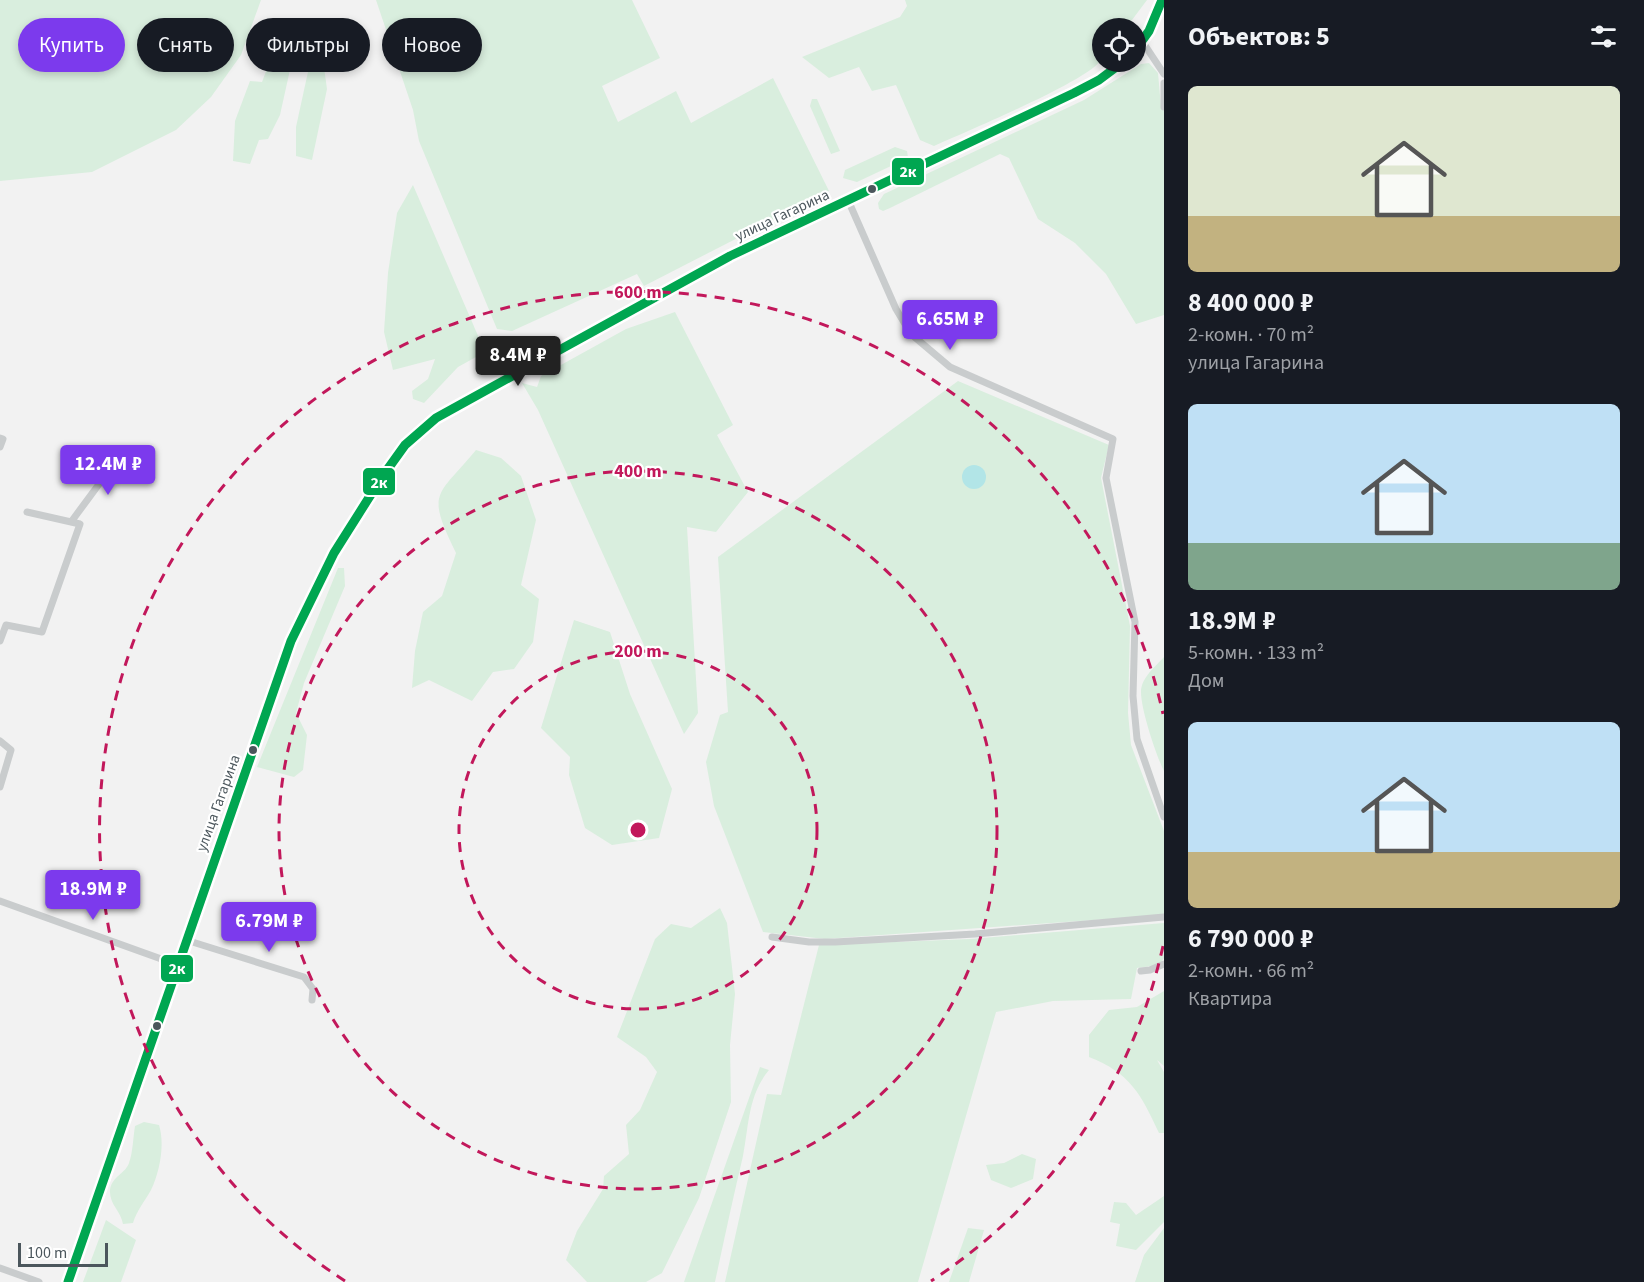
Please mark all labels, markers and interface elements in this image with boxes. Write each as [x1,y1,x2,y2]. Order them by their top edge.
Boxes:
chip: Купить [18,18,125,72]
chip: Снять [137,18,234,72]
chip: Фильтры [246,18,370,72]
chip: Новое [382,18,482,72]
map controls [1092,18,1146,72]
button: locate [1092,18,1146,72]
text: Объектов: 5 [1188,18,1330,55]
icon: filters [1587,20,1620,53]
icon: home [1350,125,1458,233]
line badge: 2к [891,157,925,186]
text: 2к [899,161,917,183]
unlabelled marker [866,183,878,195]
street label: улица Гагарина [732,184,833,247]
text: 600 m [614,280,662,305]
text: 8 400 000 ₽ [1188,284,1313,321]
pin: 6.65M ₽ [895,300,1005,351]
text: 6.65M ₽ [916,305,984,333]
text: 2-комн. · 70 m² [1188,321,1314,349]
pin: 8.4M ₽ [469,336,567,387]
text: 8.4M ₽ [490,341,546,369]
text: улица Гагарина [1188,349,1324,377]
icon: home [1350,443,1458,551]
pin: 12.4M ₽ [53,445,163,496]
text: 12.4M ₽ [74,450,142,478]
text: 400 m [614,459,662,484]
line badge: 2к [362,467,396,496]
text: 2к [370,472,388,494]
text: 18.9M ₽ [1188,602,1276,639]
text: 200 m [614,639,662,664]
text: 5-комн. · 133 m² [1188,639,1324,667]
text: Дом [1188,667,1224,695]
unlabelled marker [247,744,259,756]
street label: улица Гагарина [191,752,246,855]
icon: home [1350,761,1458,869]
centre of rings [628,820,648,840]
pin: 18.9M ₽ [38,870,148,921]
text: 18.9M ₽ [59,875,127,903]
pin: 6.79M ₽ [214,902,324,953]
text: 6.79M ₽ [235,907,303,935]
text: 6 790 000 ₽ [1188,920,1313,957]
line badge: 2к [160,954,194,983]
text: 2-комн. · 66 m² [1188,957,1314,985]
text: 2к [168,958,186,980]
text: Квартира [1188,985,1272,1013]
unlabelled marker [151,1020,163,1032]
scale bar [18,1240,108,1268]
text: 100 m [27,1242,67,1264]

